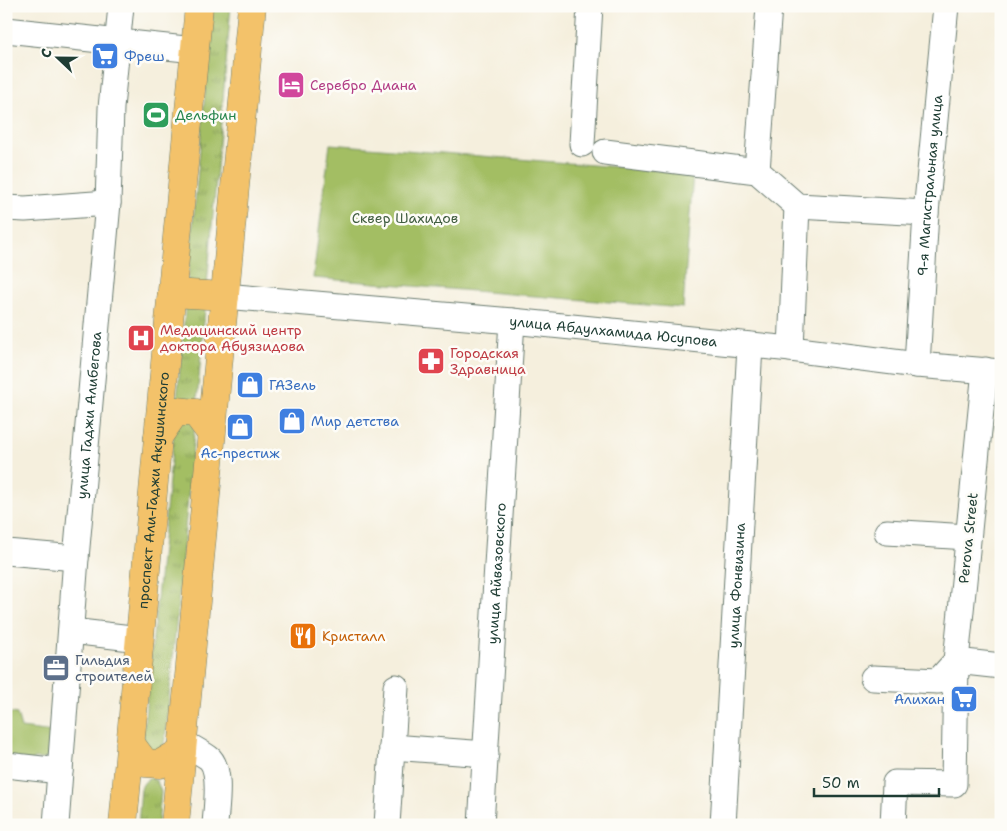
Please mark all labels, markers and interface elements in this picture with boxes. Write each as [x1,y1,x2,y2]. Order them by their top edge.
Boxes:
north arrow [32,32,82,82]
supermarket icon: Фреш [90,41,120,71]
text: С [36,46,56,60]
place label: Фреш [124,47,165,65]
hotel icon: Серебро Диана [276,70,306,100]
place label: Серебро Диана [310,76,417,94]
street label: 9-я Магистральная улица [913,94,946,277]
sports icon: Дельфин [141,100,171,130]
place label: Дельфин [175,106,236,124]
park label: Сквер Шахидов [352,209,458,227]
street label: улица Абдулхамида Юсупова [509,312,718,351]
place label: Медицинский центр доктора Абуязидова [160,321,305,355]
hospital icon: Медицинский центр доктора Абуязидова [126,323,156,353]
street label: улица Гаджи Алибегова [72,330,105,500]
place label: Городская Здравница [450,344,526,378]
pharmacy icon: Городская Здравница [416,346,446,376]
shop icon: ГАЗель [235,370,265,400]
street label: проспект Али-Гаджи Акушинского [134,371,173,610]
place label: ГАЗель [269,376,316,394]
shop icon: Мир детства [277,406,307,436]
shop icon: Ас-престиж [225,412,255,442]
place label: Мир детства [311,412,399,430]
place label: Ас-престиж [200,444,280,462]
street label: Perova Street [954,492,982,584]
street label: улица Айвазовского [483,502,510,645]
street label: улица Фонвизина [724,522,749,649]
restaurant icon: Кристалл [288,621,318,651]
place label: Кристалл [322,627,386,645]
place label: Гильдия строителей [75,651,153,685]
office icon: Гильдия строителей [41,653,71,683]
supermarket icon: Алихан [949,684,979,714]
place label: Алихан [894,690,945,708]
scale bar [814,766,940,798]
text: 50 m [822,773,860,793]

